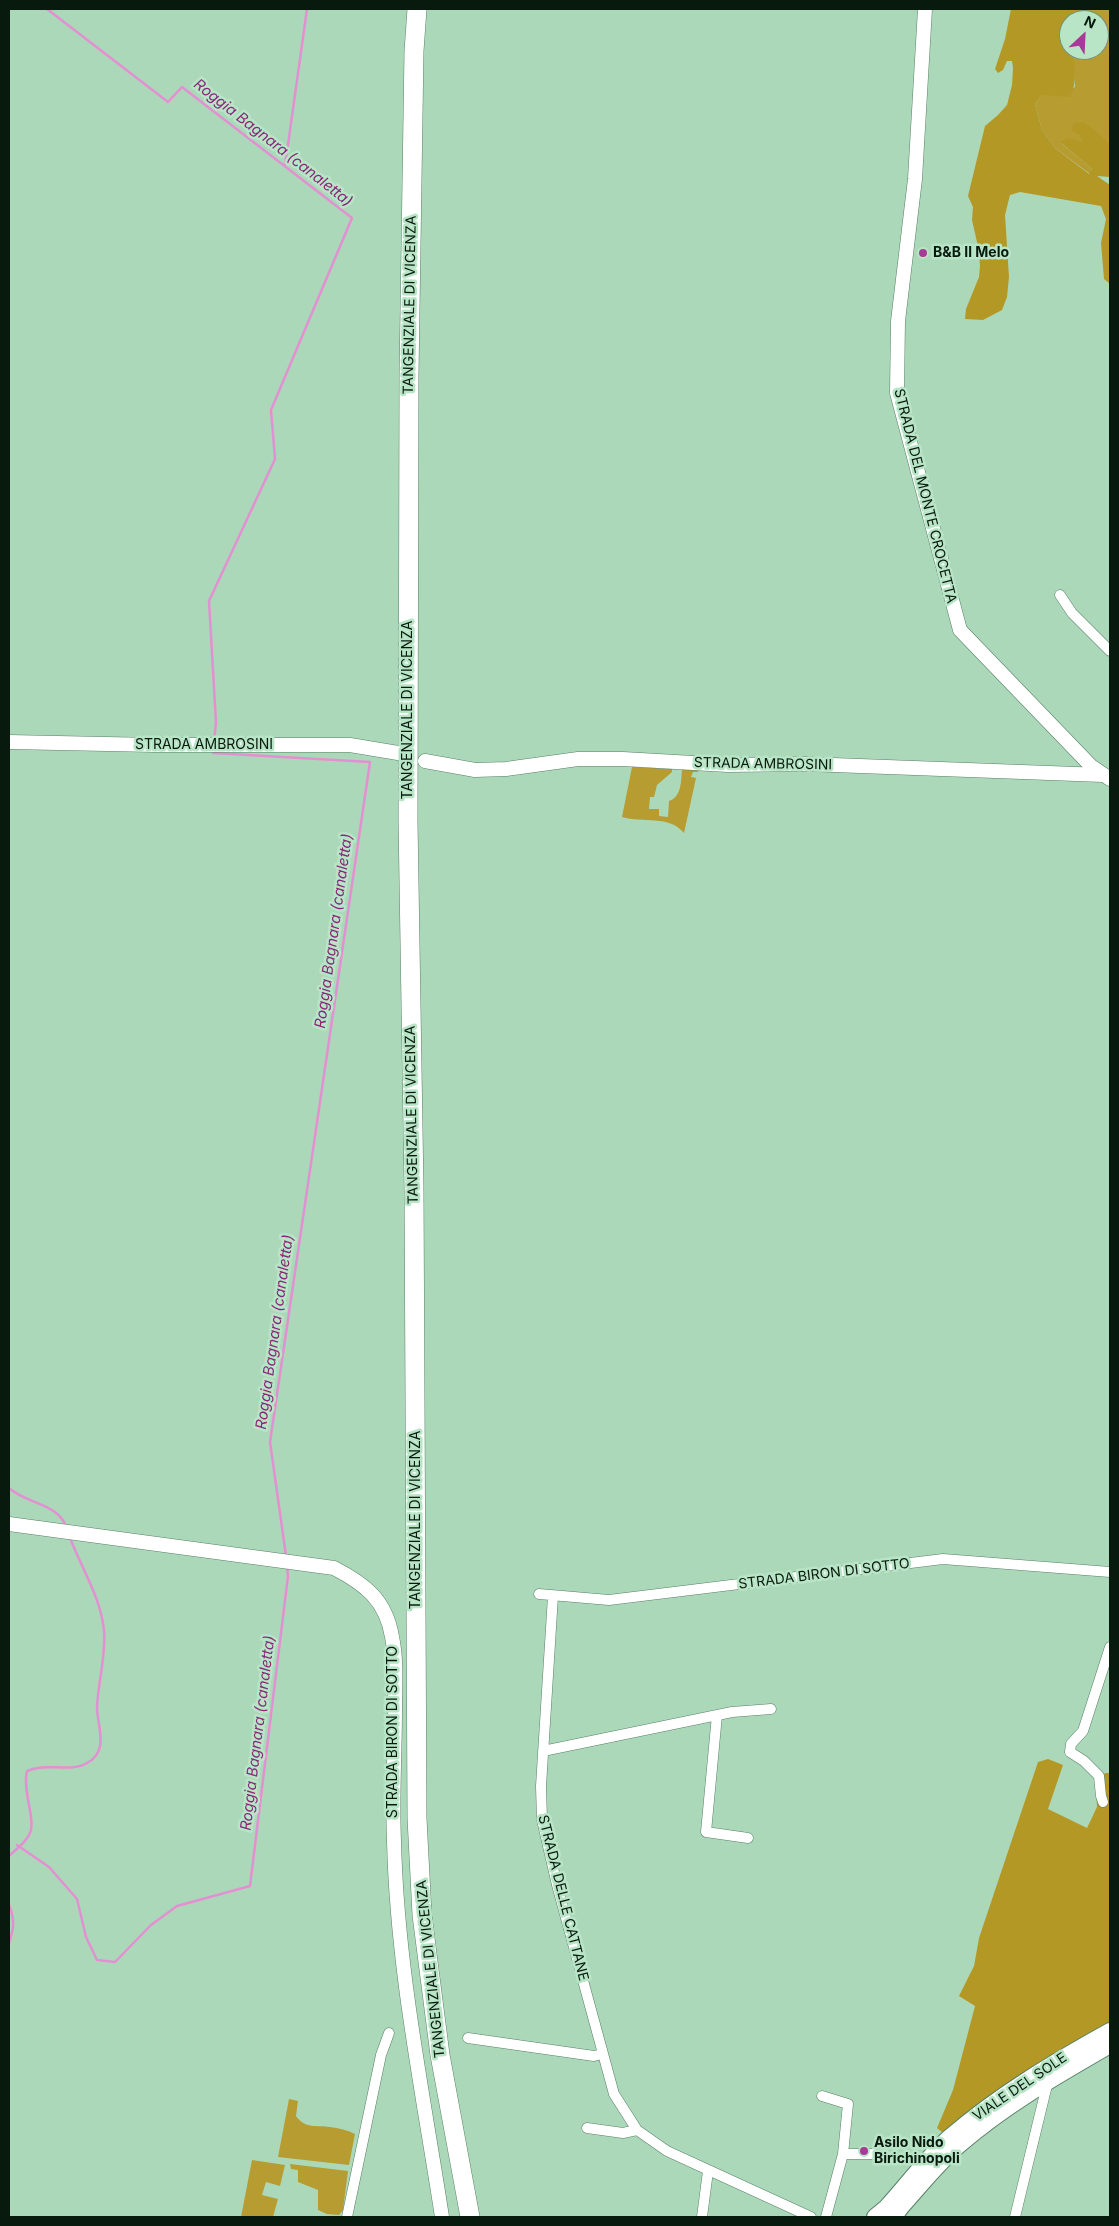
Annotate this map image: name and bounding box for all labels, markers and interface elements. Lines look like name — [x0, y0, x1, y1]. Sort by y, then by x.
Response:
north arrow — [1059, 10, 1109, 60]
text: N — [1082, 12, 1099, 32]
water label: Roggia Bagnara (canaletta) — [190, 75, 356, 211]
street label: TANGENZIALE DI VICENZA — [400, 215, 420, 395]
place label: B&B Il Melo — [933, 245, 1009, 261]
marker: B&B Il Melo — [917, 247, 929, 259]
street label: STRADA DEL MONTE CROCETTA — [890, 387, 960, 605]
street label: TANGENZIALE DI VICENZA — [400, 621, 416, 799]
street label: STRADA AMBROSINI — [135, 737, 273, 753]
street label: STRADA AMBROSINI — [694, 754, 832, 774]
water label: Roggia Bagnara (canaletta) — [311, 832, 357, 1030]
street label: TANGENZIALE DI VICENZA — [402, 1025, 422, 1205]
water label: Roggia Bagnara (canaletta) — [252, 1233, 298, 1431]
street label: TANGENZIALE DI VICENZA — [408, 1431, 424, 1609]
street label: STRADA BIRON DI SOTTO — [737, 1555, 911, 1593]
water label: Roggia Bagnara (canaletta) — [237, 1634, 279, 1832]
street label: STRADA BIRON DI SOTTO — [385, 1646, 401, 1818]
street label: STRADA DELLE CATTANE — [534, 1813, 592, 1983]
street label: TANGENZIALE DI VICENZA — [413, 1879, 449, 2059]
street label: VIALE DEL SOLE — [970, 2049, 1070, 2125]
place label: Asilo Nido Birichinopoli — [874, 2135, 960, 2168]
marker: Asilo Nido Birichinopoli — [858, 2145, 870, 2157]

